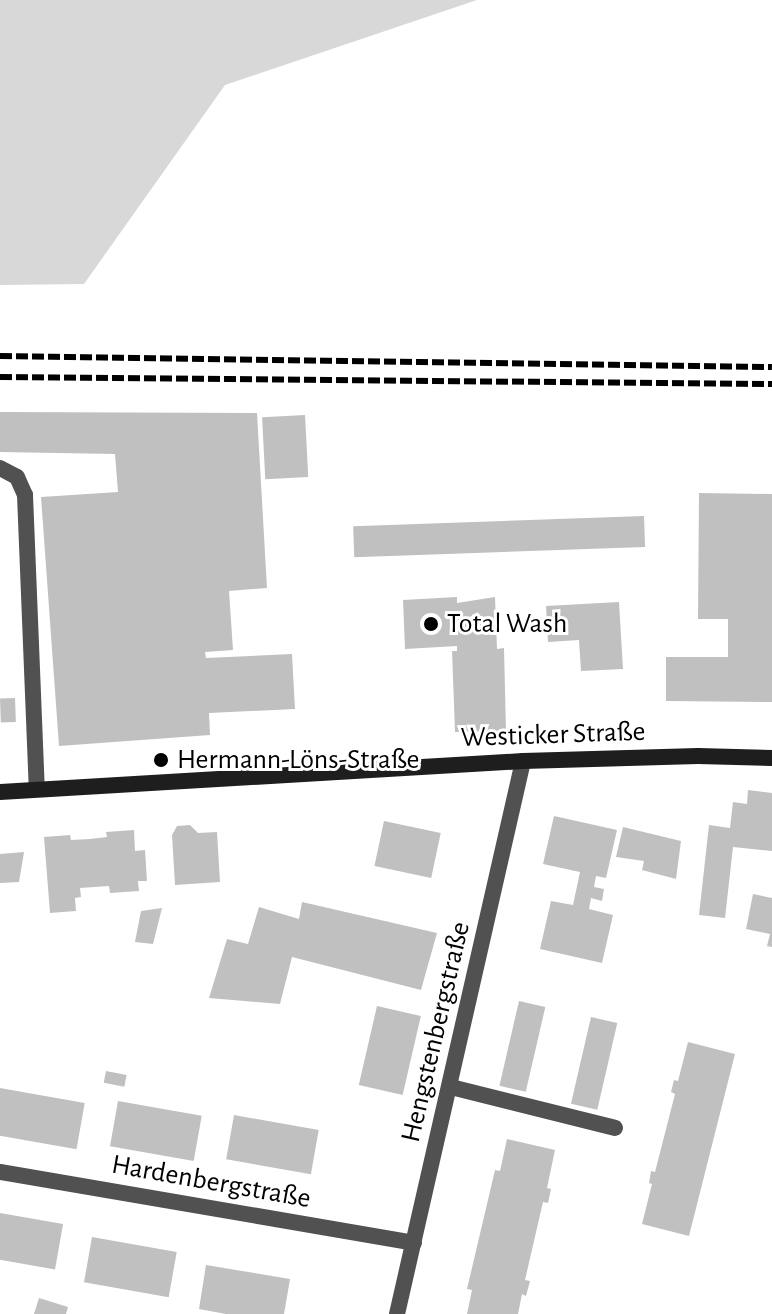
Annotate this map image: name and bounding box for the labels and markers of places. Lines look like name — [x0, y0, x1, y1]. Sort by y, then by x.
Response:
place label: Total Wash — [447, 607, 567, 641]
marker: Total Wash — [422, 615, 440, 633]
place label: Hermann-Löns-Straße — [177, 743, 419, 777]
marker: Hermann-Löns-Straße — [152, 751, 170, 769]

